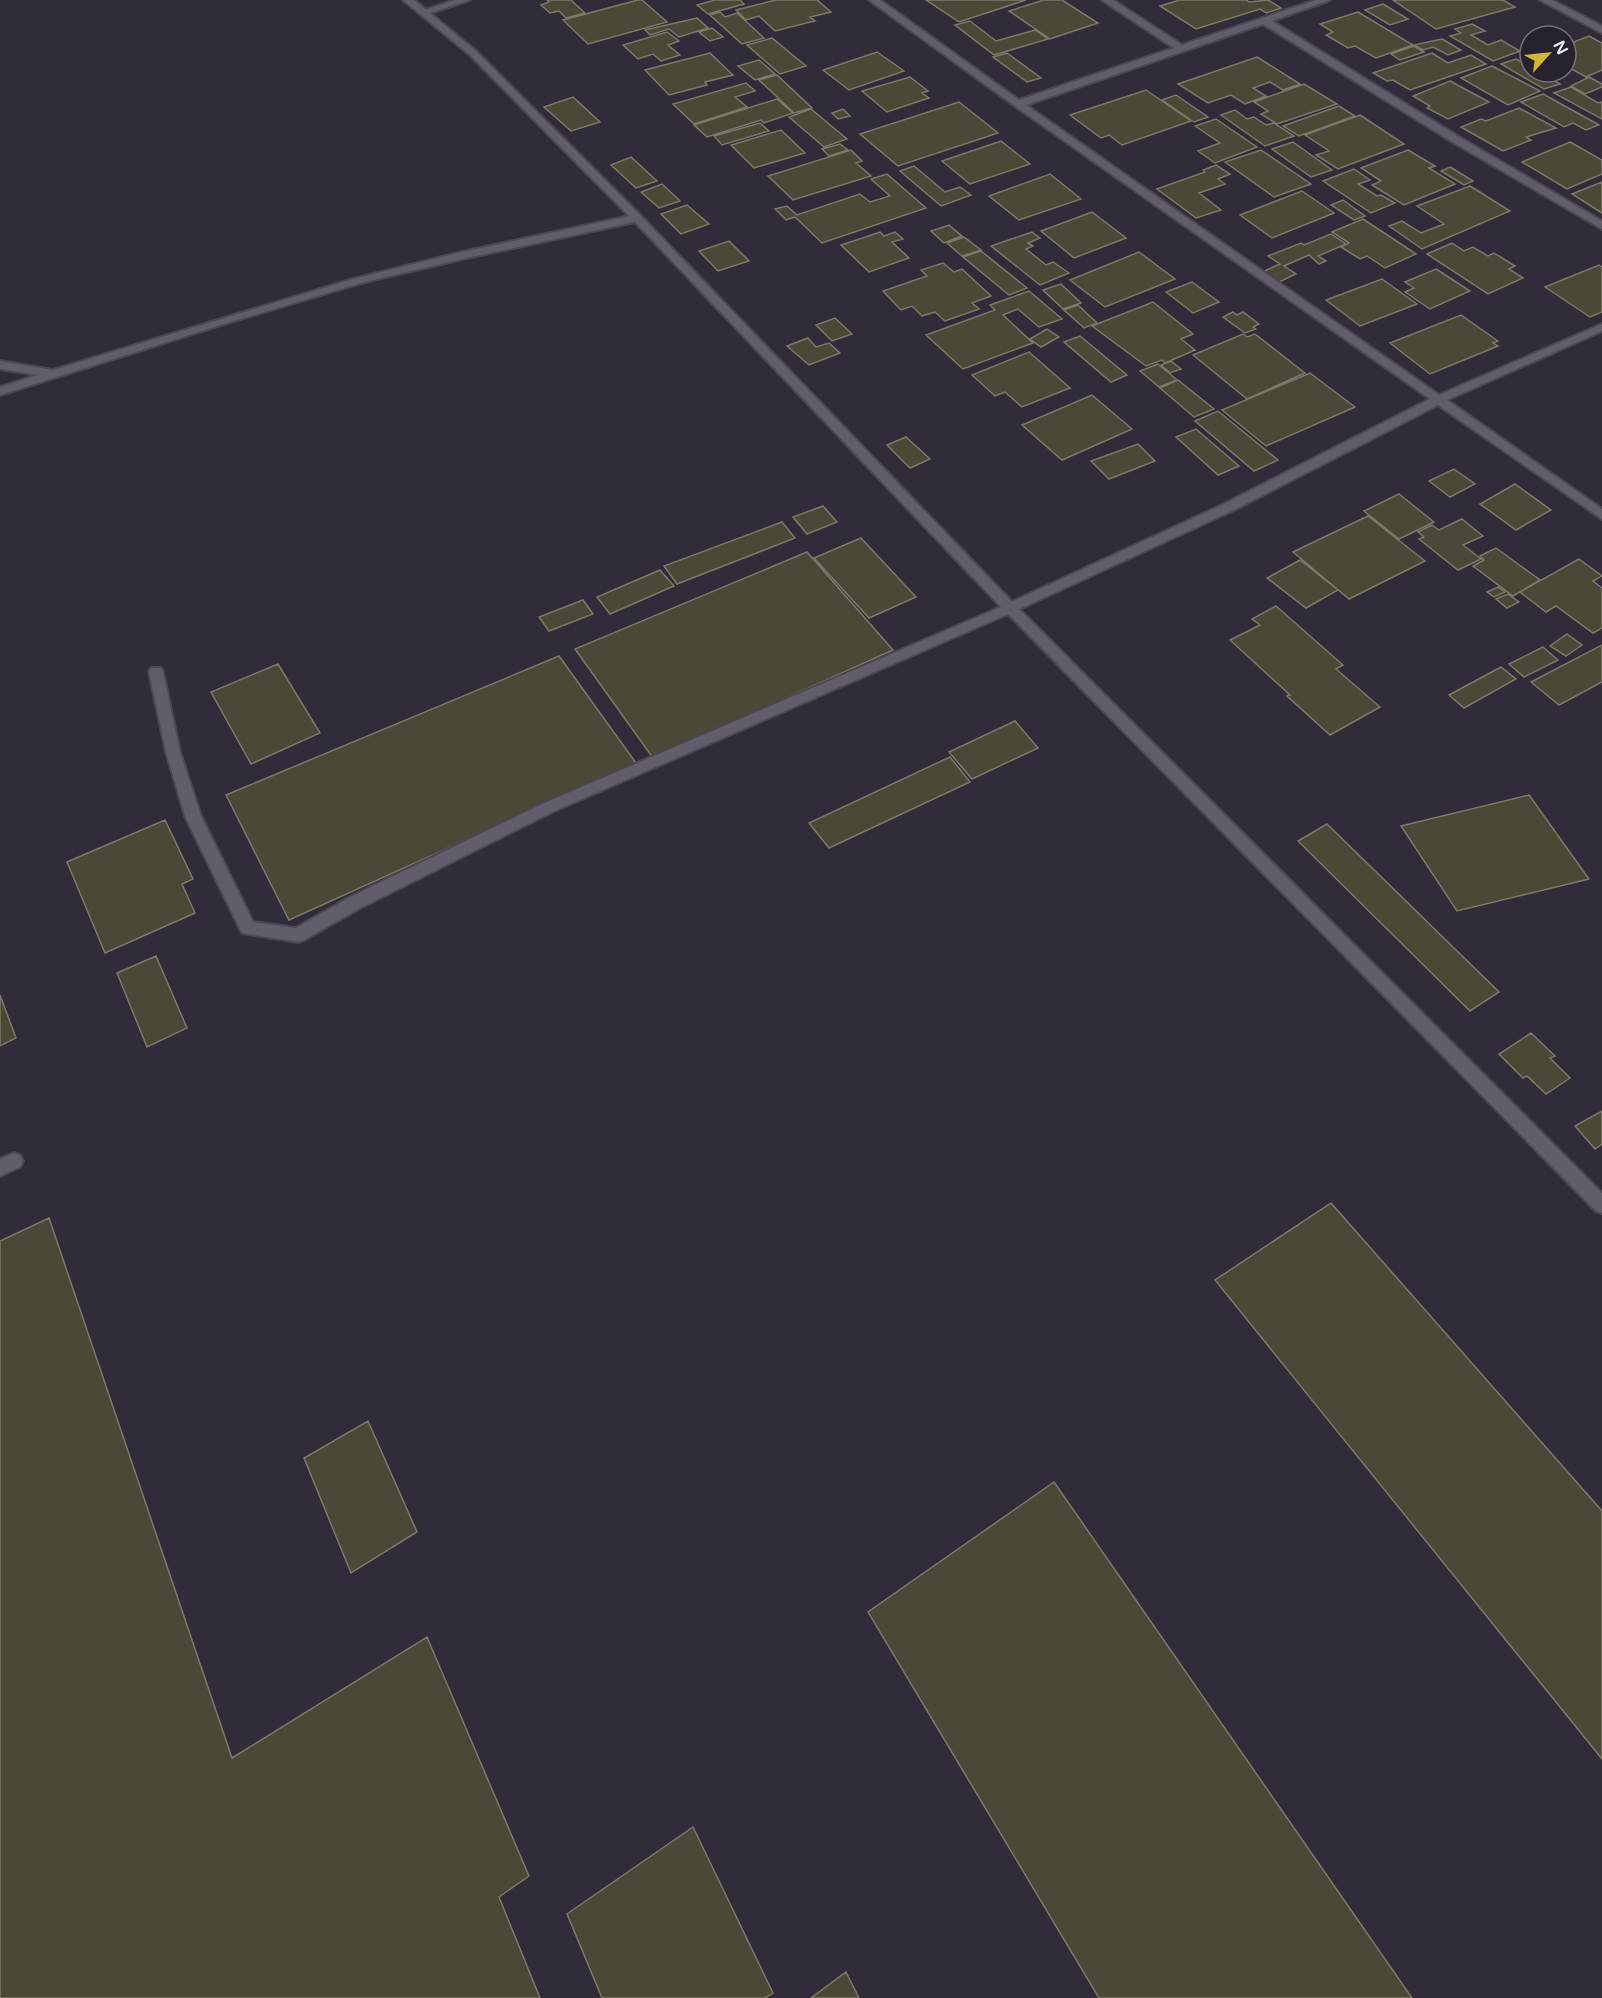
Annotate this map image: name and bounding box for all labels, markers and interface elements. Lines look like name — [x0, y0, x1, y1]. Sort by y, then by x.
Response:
north arrow — [1518, 24, 1578, 84]
text: N — [1549, 37, 1572, 58]

